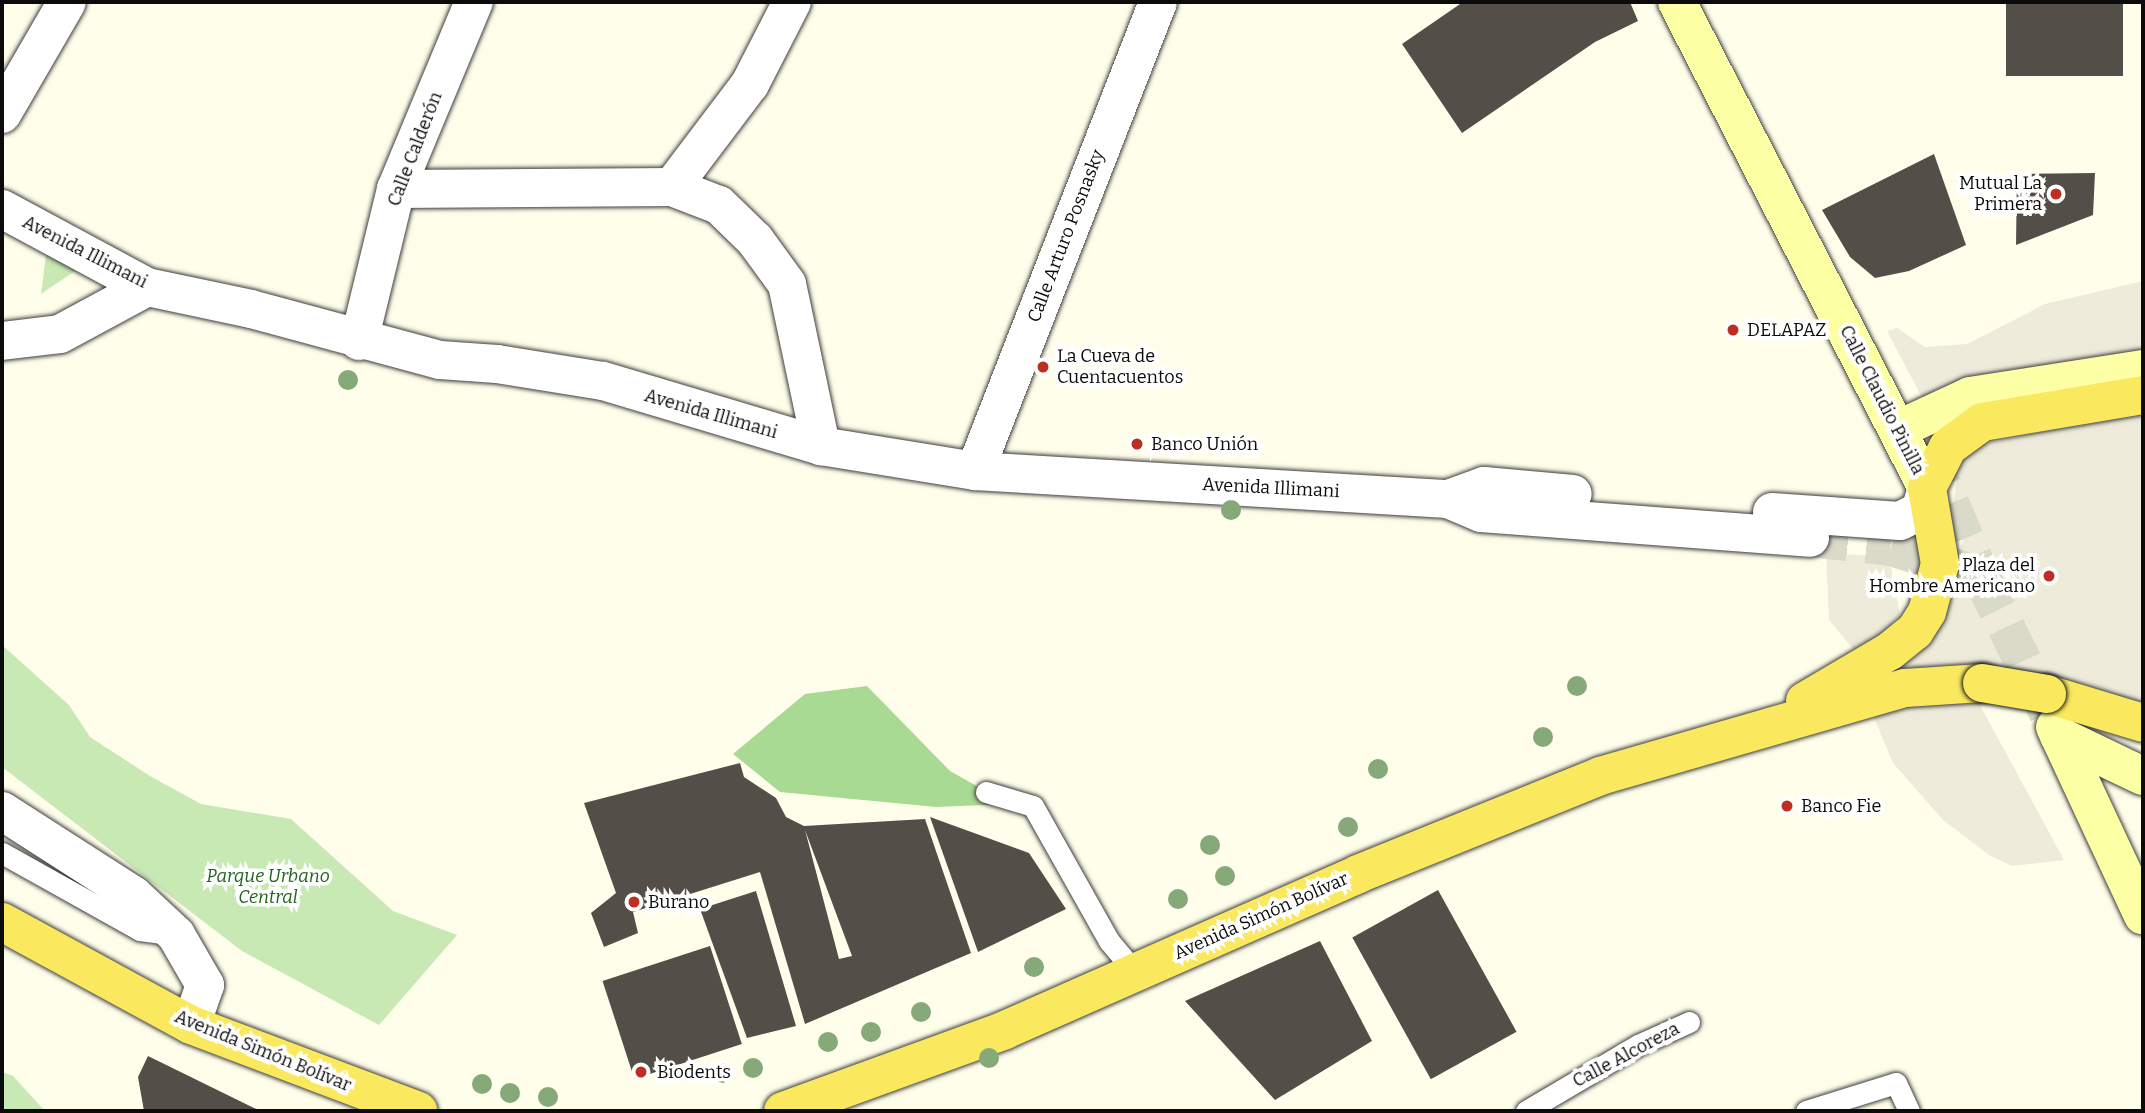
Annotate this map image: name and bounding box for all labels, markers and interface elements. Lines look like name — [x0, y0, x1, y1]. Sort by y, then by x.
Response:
street label: Calle Calderón — [383, 89, 447, 209]
street label: Calle Arturo Posnasky — [1023, 147, 1109, 325]
place label: Mutual La Primera — [1959, 173, 2042, 216]
marker: Mutual La Primera — [2048, 186, 2064, 202]
street label: Avenida Illimani — [19, 211, 151, 293]
place label: DELAPAZ — [1747, 319, 1826, 341]
marker: DELAPAZ — [1725, 322, 1741, 338]
street label: Calle Claudio Pinilla — [1835, 322, 1929, 478]
place label: La Cueva de Cuentacuentos — [1057, 346, 1183, 388]
marker: La Cueva de Cuentacuentos — [1035, 359, 1051, 375]
street label: Avenida Illimani — [642, 385, 780, 443]
place label: Banco Unión — [1151, 433, 1258, 455]
marker: Banco Unión — [1129, 436, 1145, 452]
street label: Avenida Illimani — [1202, 474, 1340, 502]
place label: Plaza del Hombre Americano — [1869, 555, 2035, 598]
marker: Plaza del Hombre Americano — [2041, 568, 2057, 584]
place label: Banco Fie — [1801, 795, 1881, 817]
marker: Banco Fie — [1779, 798, 1795, 814]
park label: Parque Urbano Central — [206, 866, 330, 908]
street label: Avenida Simón Bolívar — [1170, 868, 1352, 964]
place label: Burano — [648, 891, 709, 913]
marker: Burano — [626, 894, 642, 910]
street label: Avenida Simón Bolívar — [172, 1006, 354, 1096]
street label: Calle Alcoreza — [1569, 1018, 1683, 1092]
place label: Biodents — [657, 1061, 731, 1083]
marker: Biodents — [631, 1062, 651, 1082]

